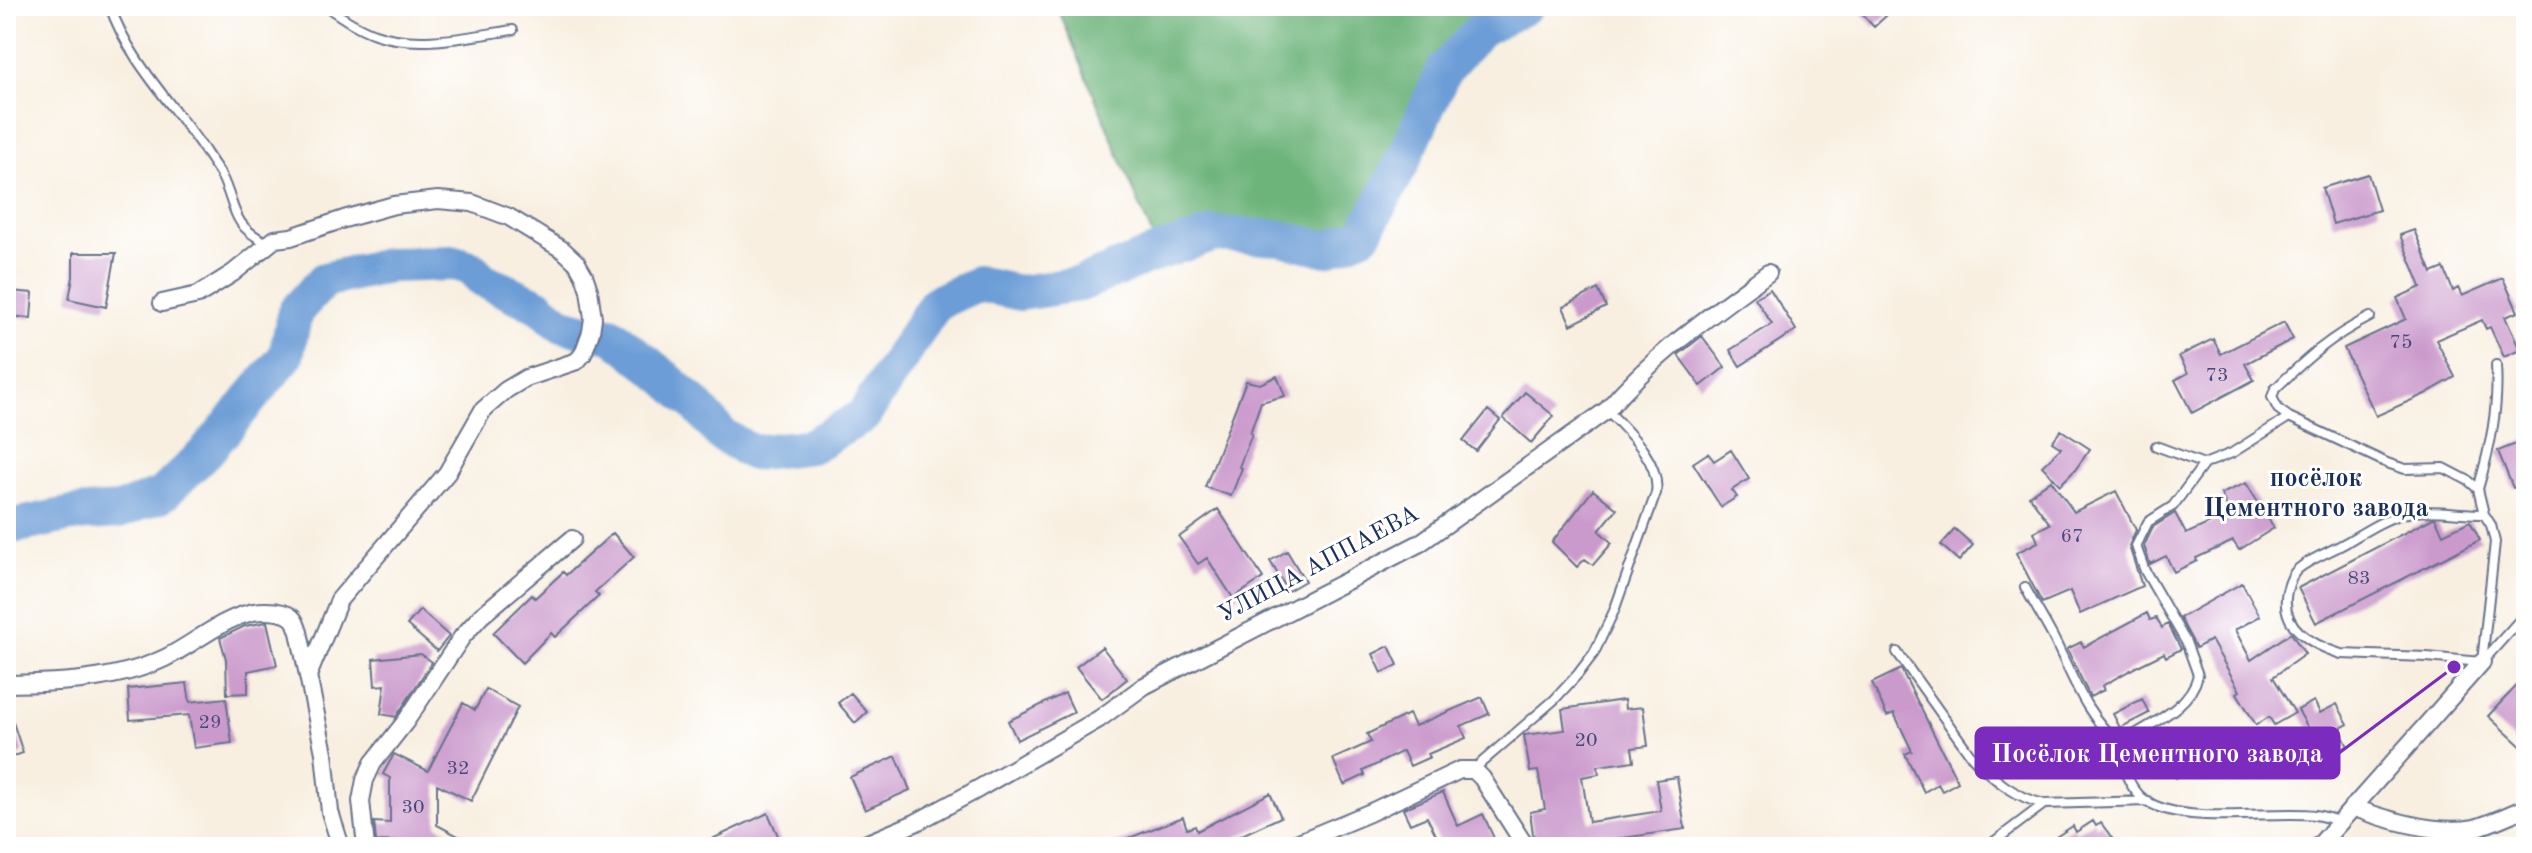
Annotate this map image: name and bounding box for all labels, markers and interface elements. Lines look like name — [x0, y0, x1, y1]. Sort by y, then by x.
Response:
house number: 75 — [2389, 333, 2413, 353]
house number: 73 — [2205, 366, 2229, 386]
district label: посёлок Цементного завода — [2203, 466, 2429, 522]
street label: УЛИЦА АППАЕВА — [1215, 502, 1423, 628]
house number: 67 — [2060, 527, 2084, 547]
house number: 83 — [2347, 569, 2371, 589]
house number: 29 — [198, 713, 222, 733]
callout: Посёлок Цементного завода — [1976, 728, 2339, 778]
house number: 20 — [1574, 731, 1598, 751]
text: Посёлок Цементного завода — [1991, 742, 2323, 768]
house number: 32 — [446, 759, 470, 779]
house number: 30 — [401, 798, 425, 818]

